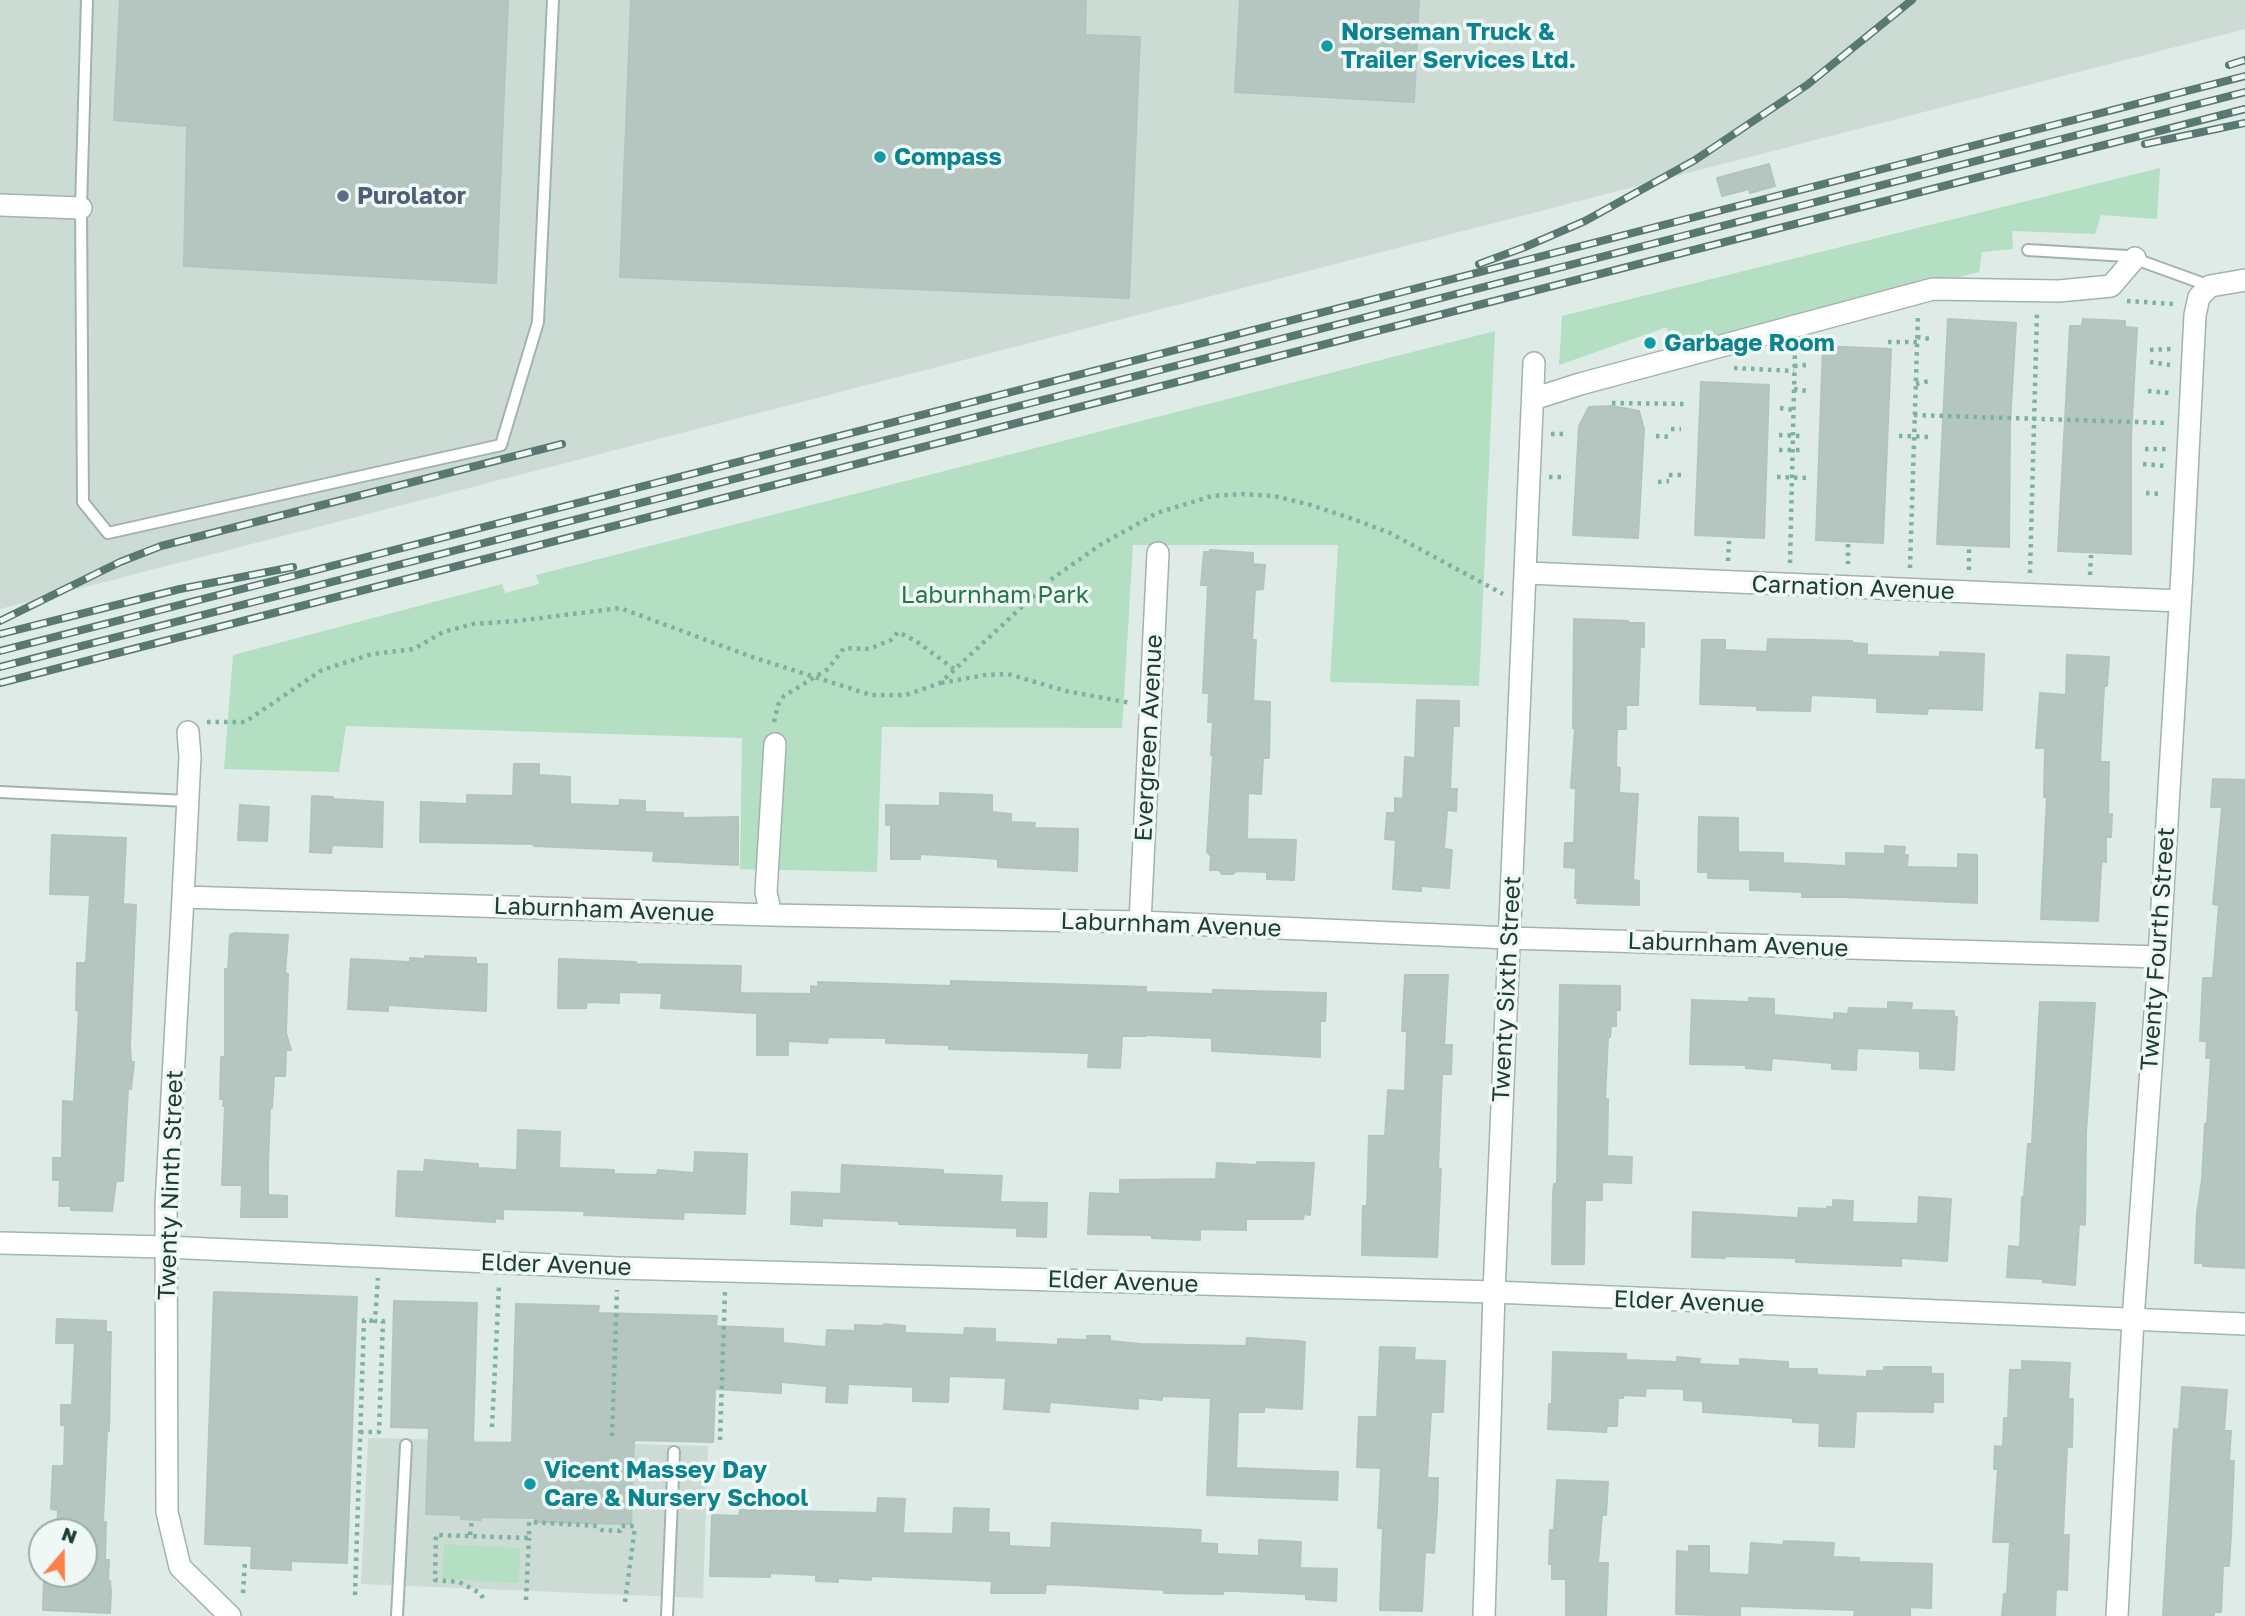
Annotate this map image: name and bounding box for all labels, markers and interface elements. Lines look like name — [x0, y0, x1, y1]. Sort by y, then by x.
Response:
place label: Norseman Truck & Trailer Services Ltd. — [1341, 18, 1576, 74]
marker: Norseman Truck & Trailer Services Ltd. — [1319, 38, 1335, 54]
place label: Compass — [894, 143, 1002, 171]
marker: Compass — [872, 149, 888, 165]
place label: Purolator — [357, 182, 466, 210]
marker: Purolator — [335, 188, 351, 204]
place label: Garbage Room — [1664, 329, 1835, 357]
marker: Garbage Room — [1642, 335, 1658, 351]
street label: Carnation Avenue — [1751, 570, 1955, 606]
park label: Laburnham Park — [901, 581, 1089, 609]
street label: Evergreen Avenue — [1129, 634, 1169, 842]
street label: Twenty Fourth Street — [2135, 826, 2181, 1072]
street label: Twenty Sixth Street — [1487, 875, 1527, 1103]
street label: Laburnham Avenue — [493, 892, 715, 928]
street label: Laburnham Avenue — [1060, 907, 1282, 943]
street label: Laburnham Avenue — [1627, 927, 1849, 963]
street label: Twenty Ninth Street — [153, 1069, 189, 1301]
street label: Elder Avenue — [480, 1248, 632, 1282]
street label: Elder Avenue — [1047, 1265, 1199, 1299]
street label: Elder Avenue — [1613, 1285, 1765, 1319]
place label: Vicent Massey Day Care & Nursery School — [544, 1456, 808, 1512]
marker: Vicent Massey Day Care & Nursery School — [522, 1476, 538, 1492]
north arrow — [28, 1518, 98, 1588]
text: N — [59, 1521, 80, 1548]

